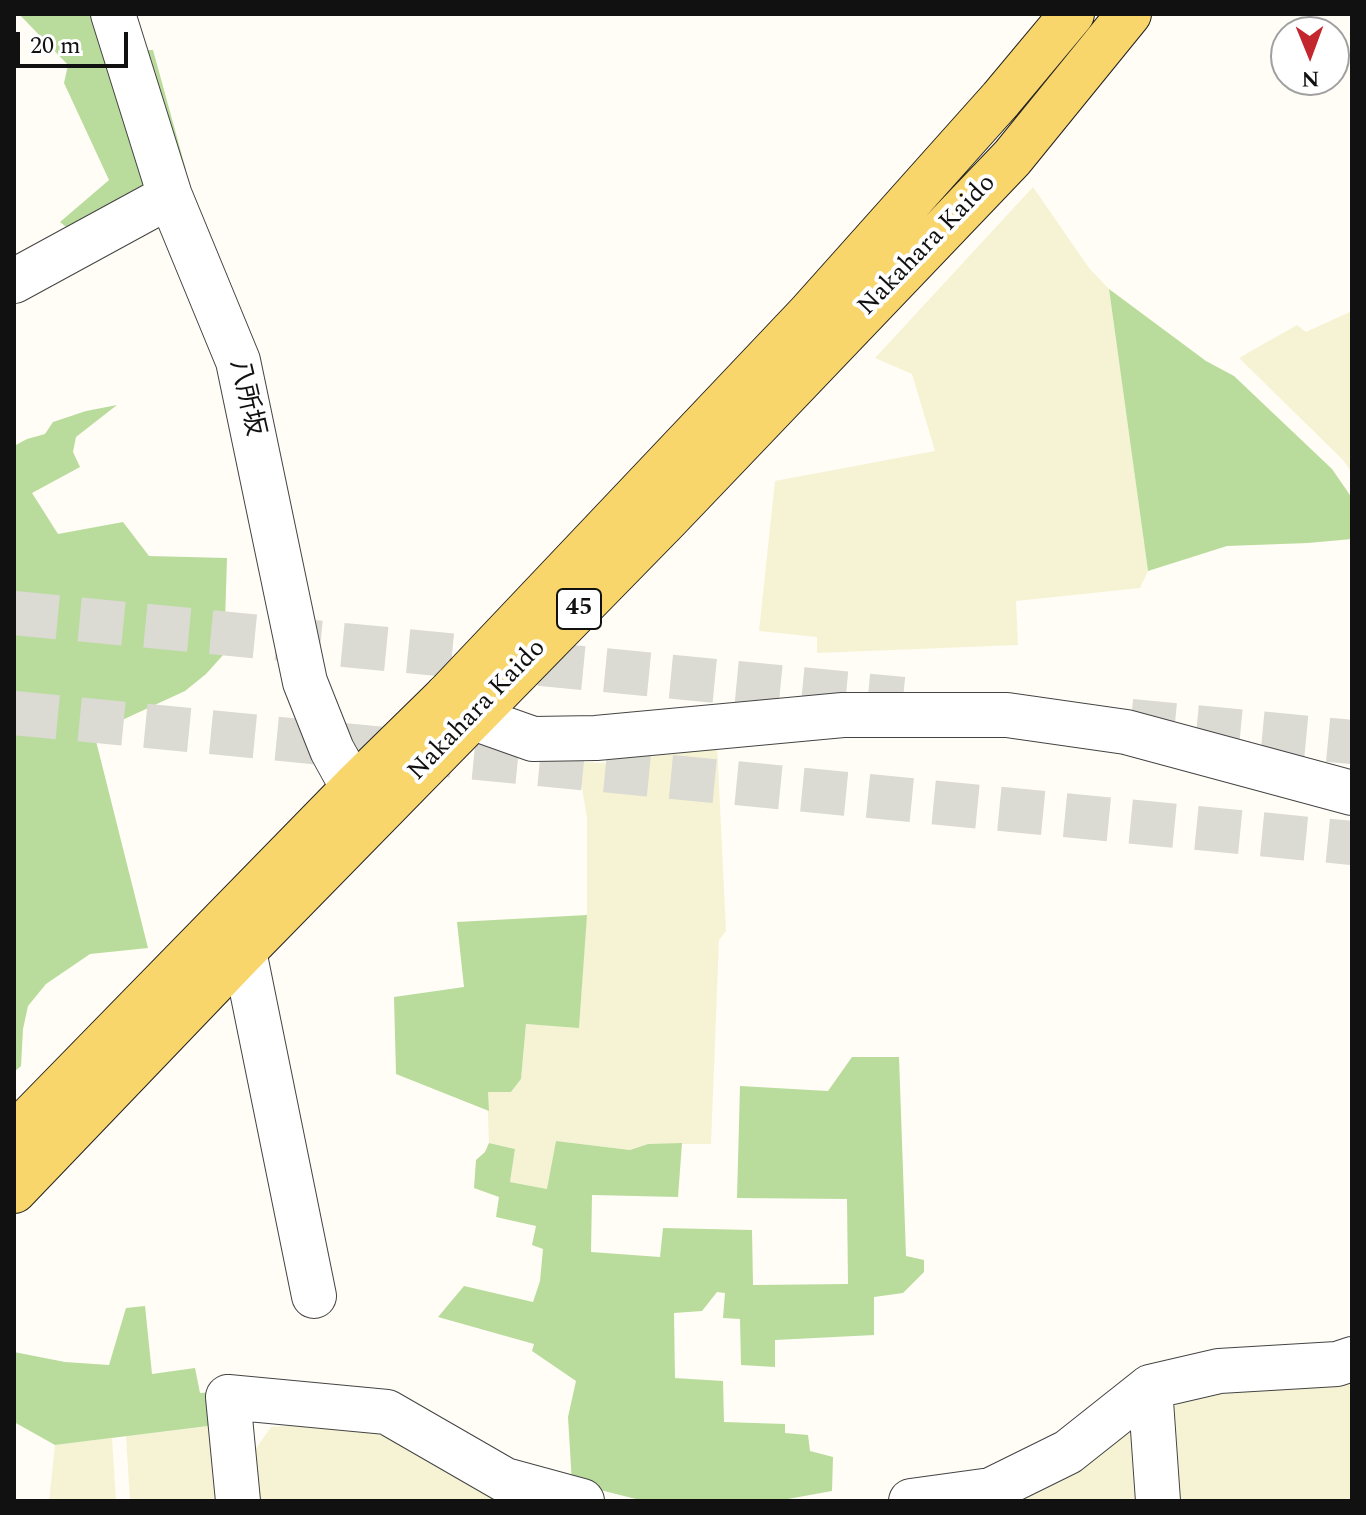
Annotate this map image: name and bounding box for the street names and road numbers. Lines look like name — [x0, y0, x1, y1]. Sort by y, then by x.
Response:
street label: Nakahara Kaido — [853, 169, 1003, 323]
street label: 八所坂 — [221, 356, 269, 440]
road number: 45 — [557, 589, 601, 629]
street label: Nakahara Kaido — [403, 634, 553, 788]

